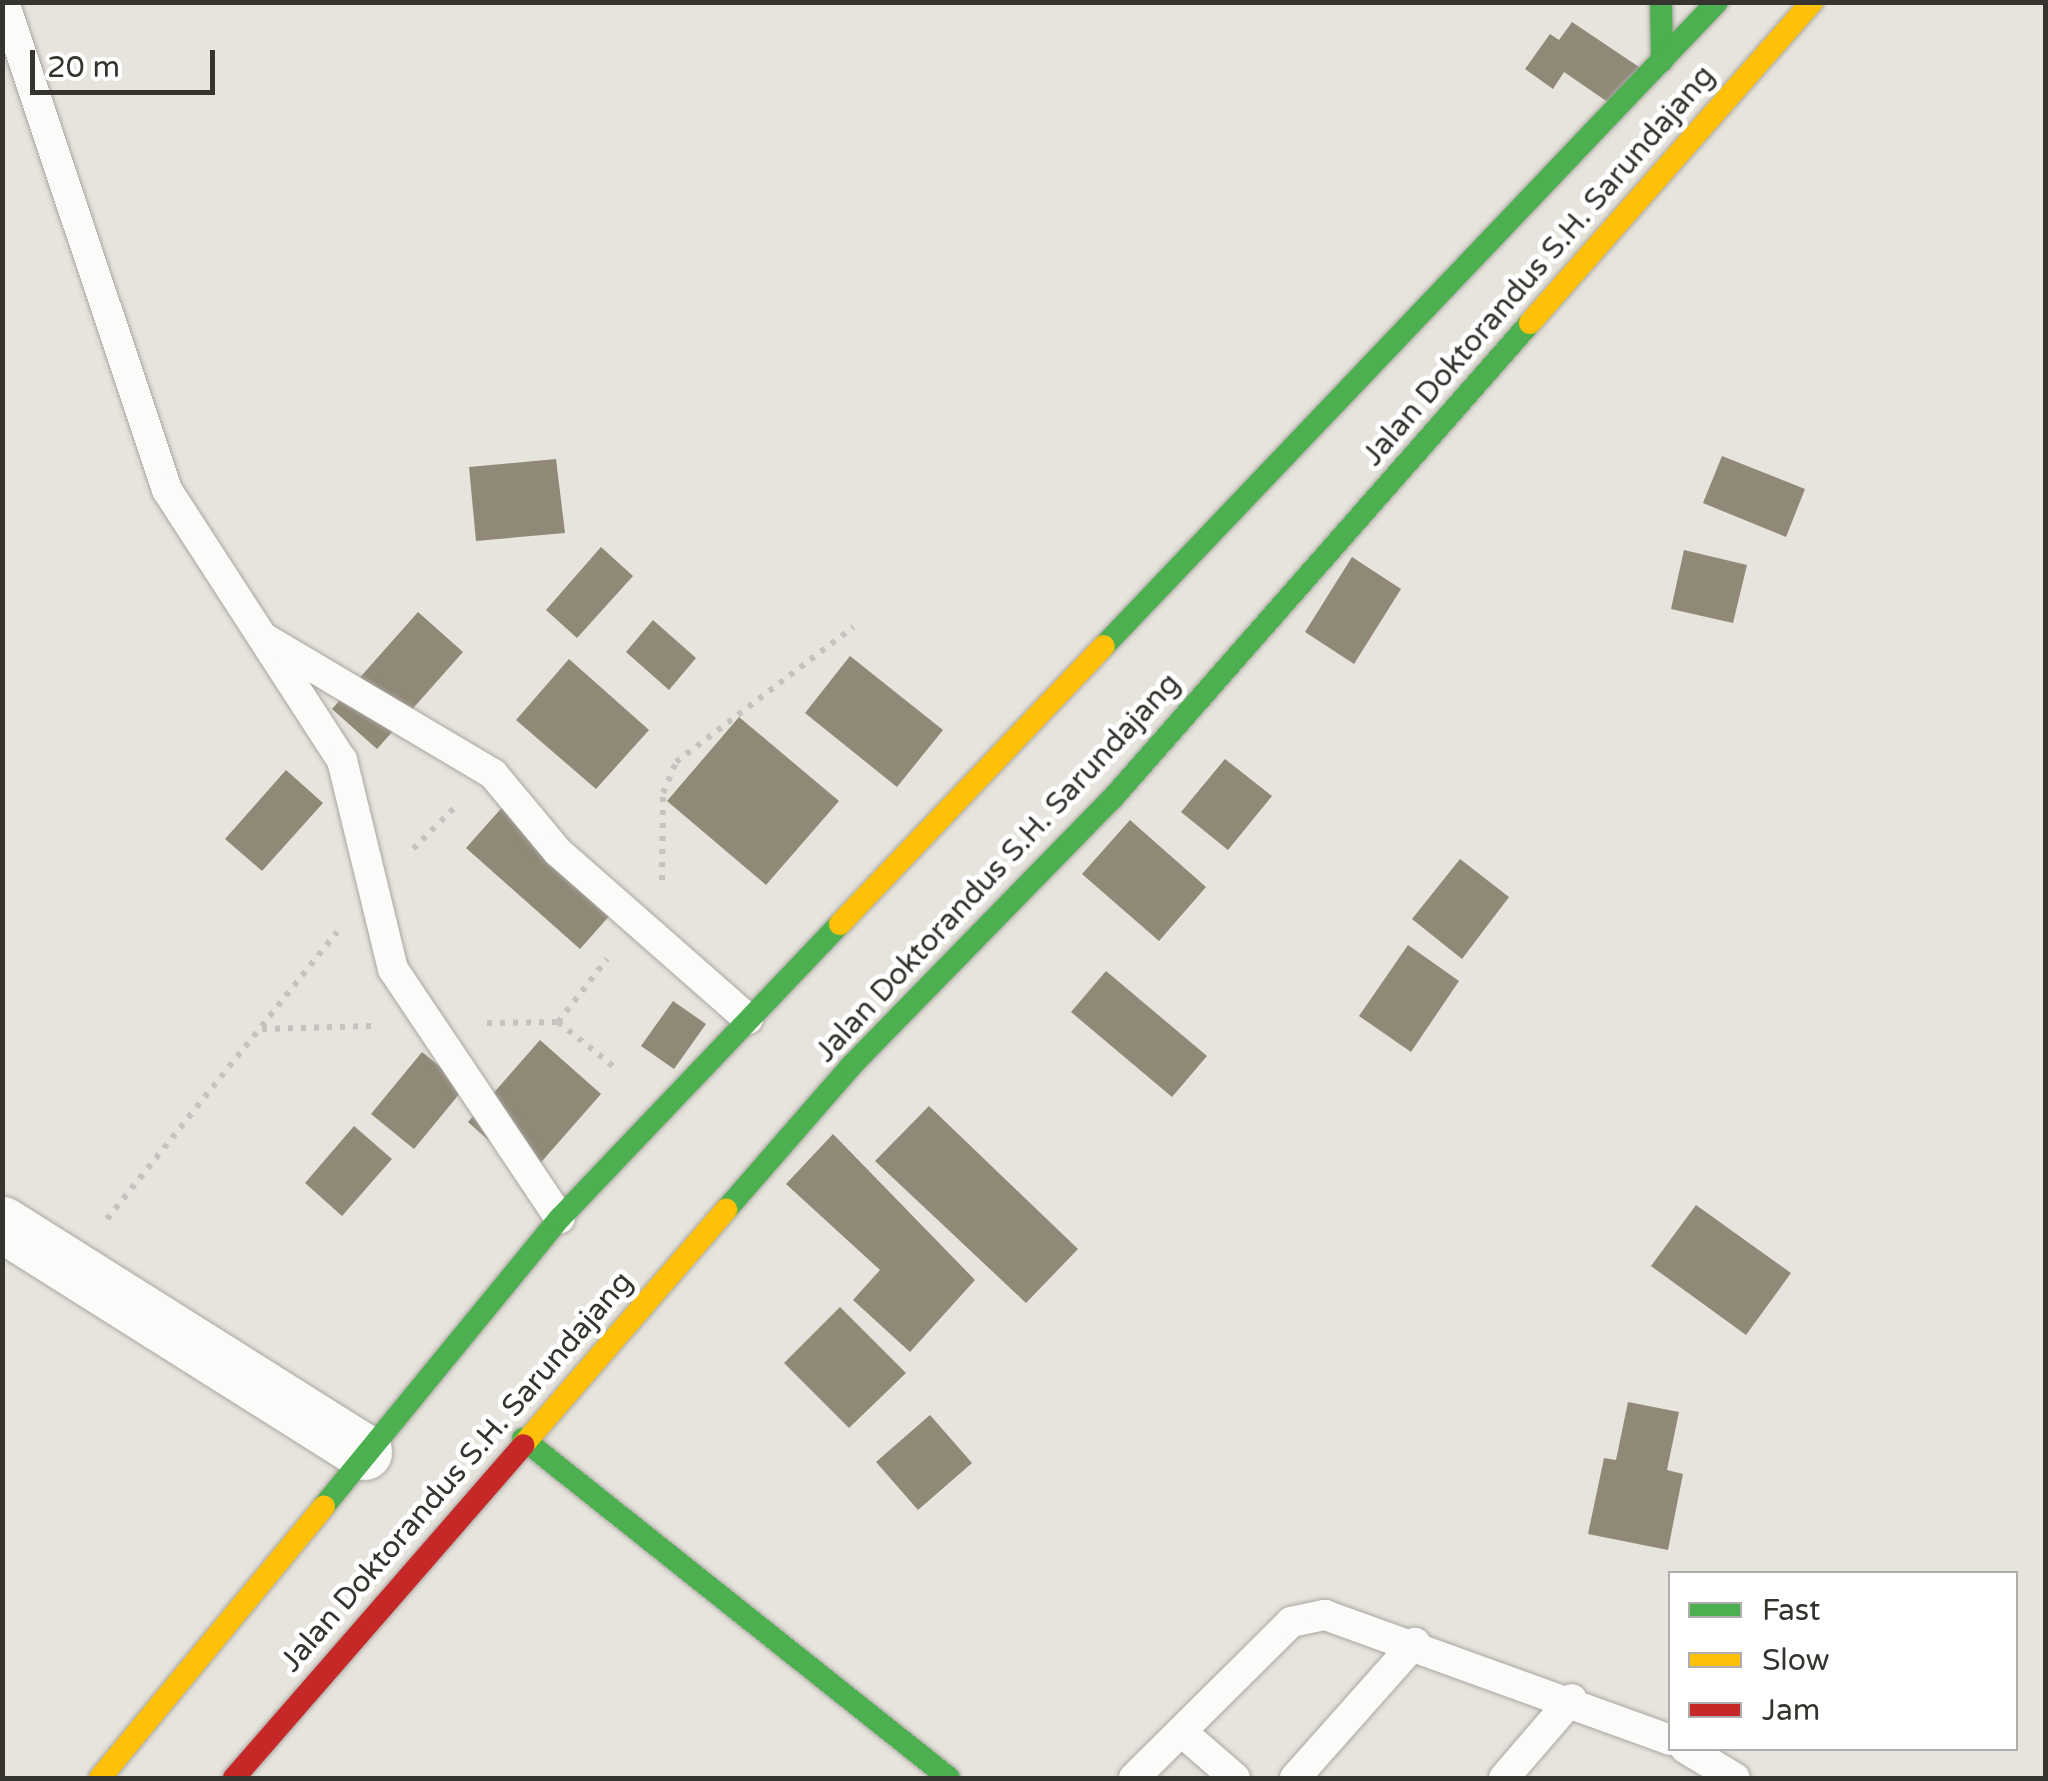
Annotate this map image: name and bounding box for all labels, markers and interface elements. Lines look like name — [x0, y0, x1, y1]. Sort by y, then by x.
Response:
scale bar — [35, 30, 220, 92]
text: 20 m — [47, 49, 120, 86]
street label: Jalan Doktorandus S.H. Sarundajang — [1355, 58, 1723, 474]
street label: Jalan Doktorandus S.H. Sarundajang — [808, 666, 1188, 1070]
street label: Jalan Doktorandus S.H. Sarundajang — [273, 1264, 641, 1680]
legend — [1668, 1571, 2018, 1751]
text: Fast — [1762, 1592, 1821, 1629]
text: Slow — [1762, 1642, 1830, 1679]
text: Jam — [1762, 1692, 1820, 1729]

